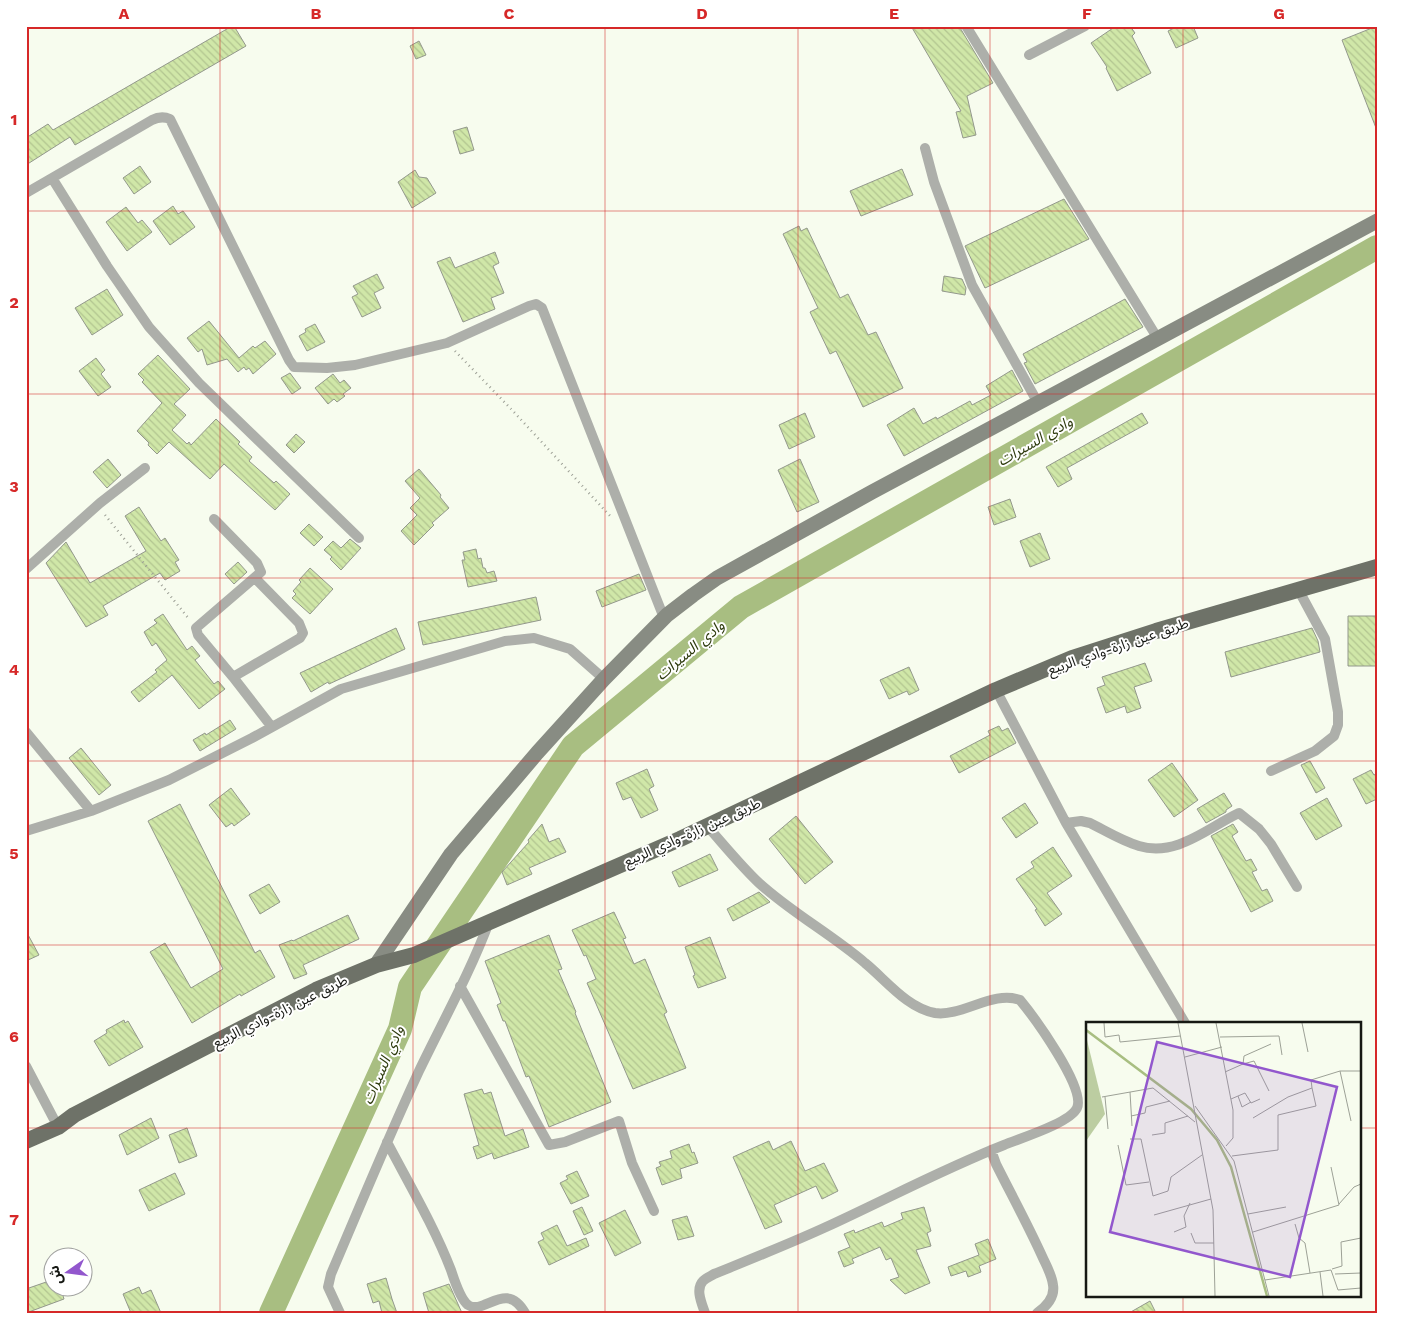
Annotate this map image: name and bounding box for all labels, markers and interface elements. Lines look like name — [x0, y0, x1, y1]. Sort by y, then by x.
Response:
text: A — [119, 4, 130, 23]
text: B — [311, 4, 322, 23]
text: C — [504, 4, 515, 23]
text: D — [696, 4, 708, 23]
text: E — [889, 4, 899, 23]
text: F — [1082, 4, 1092, 23]
text: G — [1273, 4, 1285, 23]
text: 1 — [11, 110, 17, 129]
text: 2 — [9, 293, 19, 312]
water label: وادي السيرات — [994, 412, 1077, 472]
text: 3 — [9, 477, 19, 496]
street label: طريق عين زارة-وادي الربيع — [1046, 614, 1192, 681]
water label: وادي السيرات — [652, 616, 730, 686]
text: 4 — [9, 660, 19, 679]
street label: طريق عين زارة-وادي الربيع — [621, 795, 764, 872]
text: 5 — [9, 844, 19, 863]
street label: طريق عين زارة-وادي الربيع — [210, 971, 351, 1054]
inset map — [1086, 1022, 1360, 1296]
water label: وادي السيرات — [358, 1023, 410, 1108]
text: 6 — [9, 1027, 19, 1046]
text: 7 — [9, 1210, 19, 1229]
north arrow — [42, 1246, 92, 1296]
text: ش — [45, 1264, 65, 1286]

